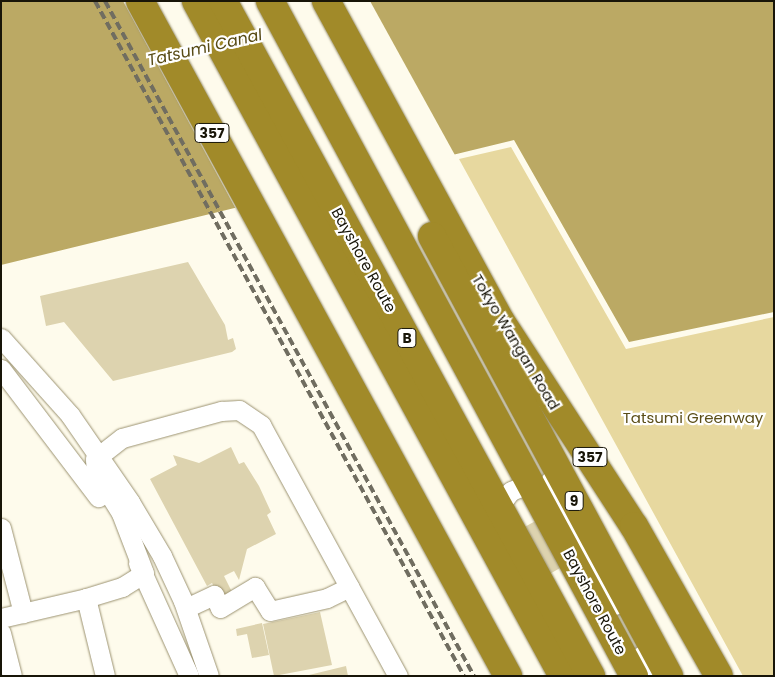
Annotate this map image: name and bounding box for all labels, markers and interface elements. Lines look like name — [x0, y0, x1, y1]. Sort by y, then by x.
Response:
water label: Tatsumi Canal — [146, 25, 264, 71]
road number: 357 — [193, 122, 231, 144]
street label: Bayshore Route — [328, 205, 400, 315]
street label: Tokyo Wangan Road — [468, 271, 564, 413]
road number: B — [397, 326, 417, 349]
park label: Tatsumi Greenway — [623, 409, 763, 427]
road number: 357 — [571, 446, 609, 468]
road number: 9 — [564, 490, 584, 512]
street label: Bayshore Route — [560, 546, 630, 658]

